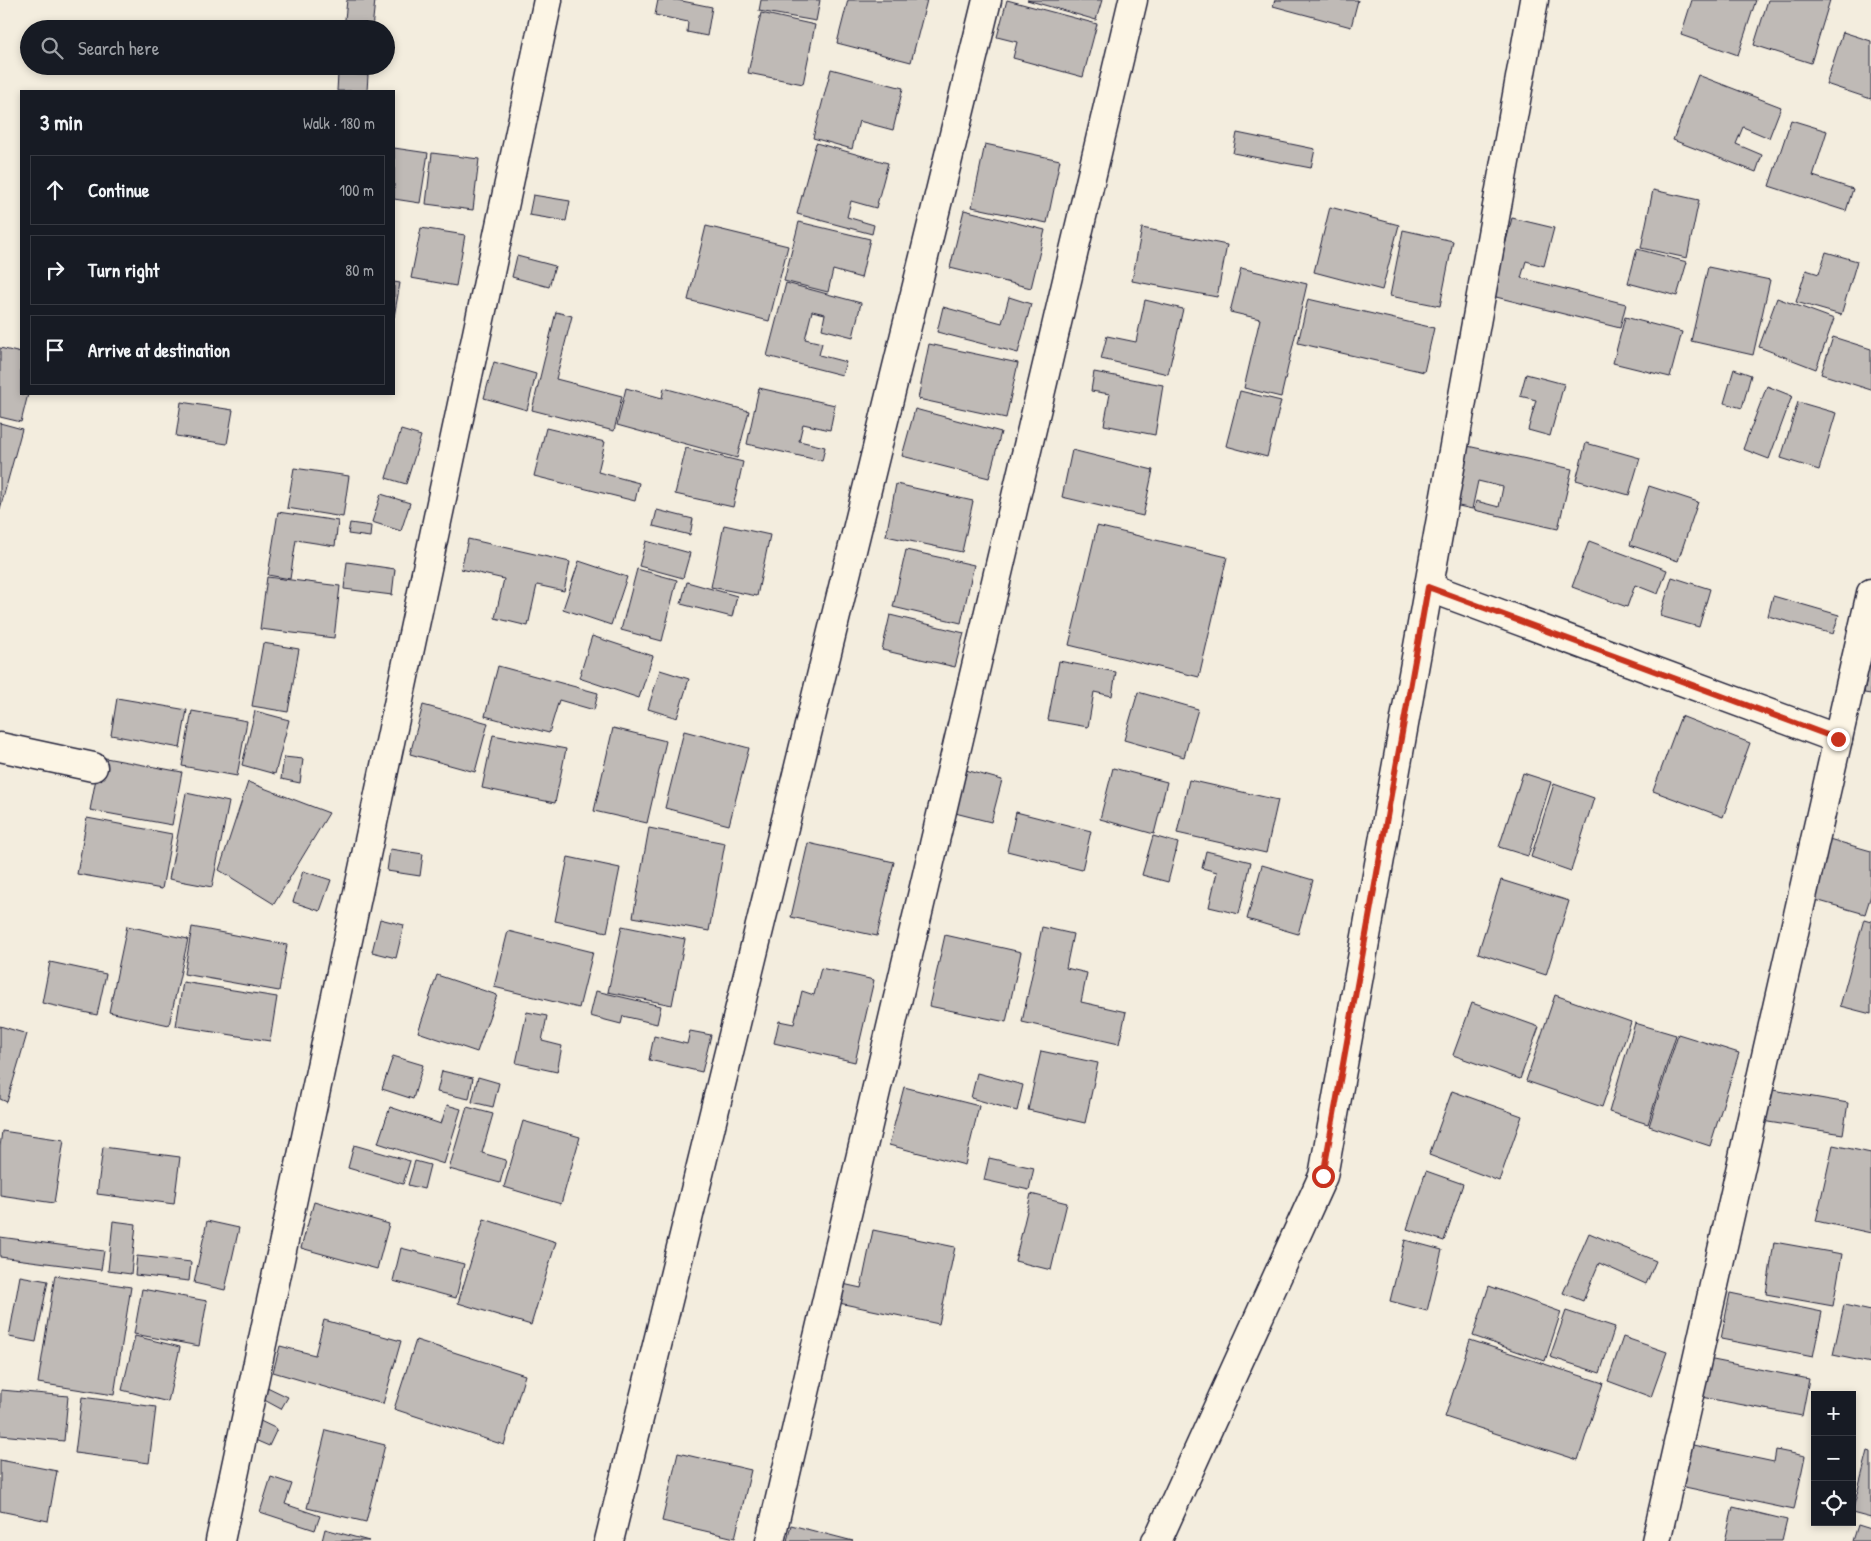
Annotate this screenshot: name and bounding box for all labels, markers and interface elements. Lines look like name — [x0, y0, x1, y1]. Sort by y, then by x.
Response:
search box — [20, 20, 395, 75]
icon: search — [38, 34, 66, 62]
text: Search here — [78, 35, 159, 61]
text: 3 min — [40, 108, 83, 137]
text: Walk · 180 m — [303, 112, 375, 134]
icon: ahead — [41, 176, 69, 204]
text: Continue — [88, 177, 149, 203]
text: 100 m — [339, 179, 374, 201]
icon: right — [41, 256, 69, 284]
text: Turn right — [88, 257, 159, 283]
text: 80 m — [345, 259, 374, 281]
icon: arrive — [41, 336, 69, 364]
text: Arrive at destination — [88, 337, 230, 363]
route end — [1827, 728, 1850, 751]
route start — [1312, 1165, 1335, 1188]
map controls — [1811, 1391, 1856, 1526]
button: + — [1811, 1391, 1856, 1436]
button: − — [1811, 1436, 1856, 1481]
button: locate — [1811, 1481, 1856, 1526]

